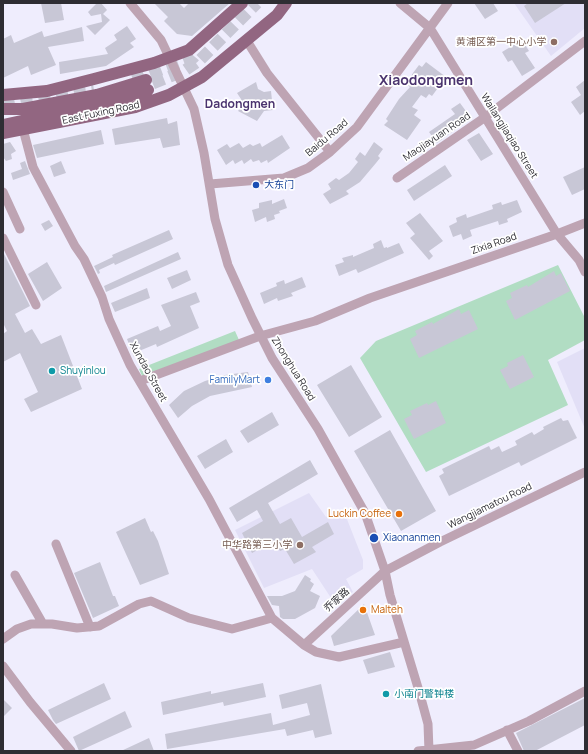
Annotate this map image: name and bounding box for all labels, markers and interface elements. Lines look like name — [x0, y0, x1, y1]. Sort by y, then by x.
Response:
place label: 黄浦区第一中心小学 — [456, 36, 546, 48]
marker: 黄浦区第一中心小学 — [549, 37, 559, 47]
district label: Xiaodongmen — [379, 73, 473, 89]
street label: Wailangjiaqiao Street — [478, 91, 540, 181]
district label: Dadongmen — [205, 98, 275, 112]
street label: East Fuxing Road — [61, 99, 141, 127]
street label: Maojiayuan Road — [401, 110, 473, 164]
street label: Baidu Road — [303, 117, 351, 159]
place label: 大东门 — [264, 179, 294, 191]
marker: 大东门 — [251, 180, 261, 190]
street label: Zixia Road — [470, 231, 518, 257]
street label: Zhonghua Road — [269, 335, 317, 403]
street label: Xundao Street — [127, 340, 169, 404]
place label: Shuyinlou — [60, 365, 106, 377]
marker: Shuyinlou — [47, 366, 57, 376]
place label: FamilyMart — [210, 374, 260, 386]
marker: FamilyMart — [263, 375, 273, 385]
street label: Wangjiamatou Road — [446, 480, 534, 532]
place label: Luckin Coffee — [328, 508, 391, 520]
marker: Luckin Coffee — [394, 509, 404, 519]
marker: Xiaonanmen — [368, 532, 380, 544]
place label: Xiaonanmen — [383, 532, 440, 544]
place label: 中华路第三小学 — [222, 539, 292, 551]
marker: 中华路第三小学 — [295, 540, 305, 550]
street label: 乔家路 — [322, 586, 352, 614]
place label: Malteh — [371, 604, 403, 616]
marker: Malteh — [358, 605, 368, 615]
place label: 小南门警钟楼 — [394, 688, 454, 700]
marker: 小南门警钟楼 — [381, 689, 391, 699]

